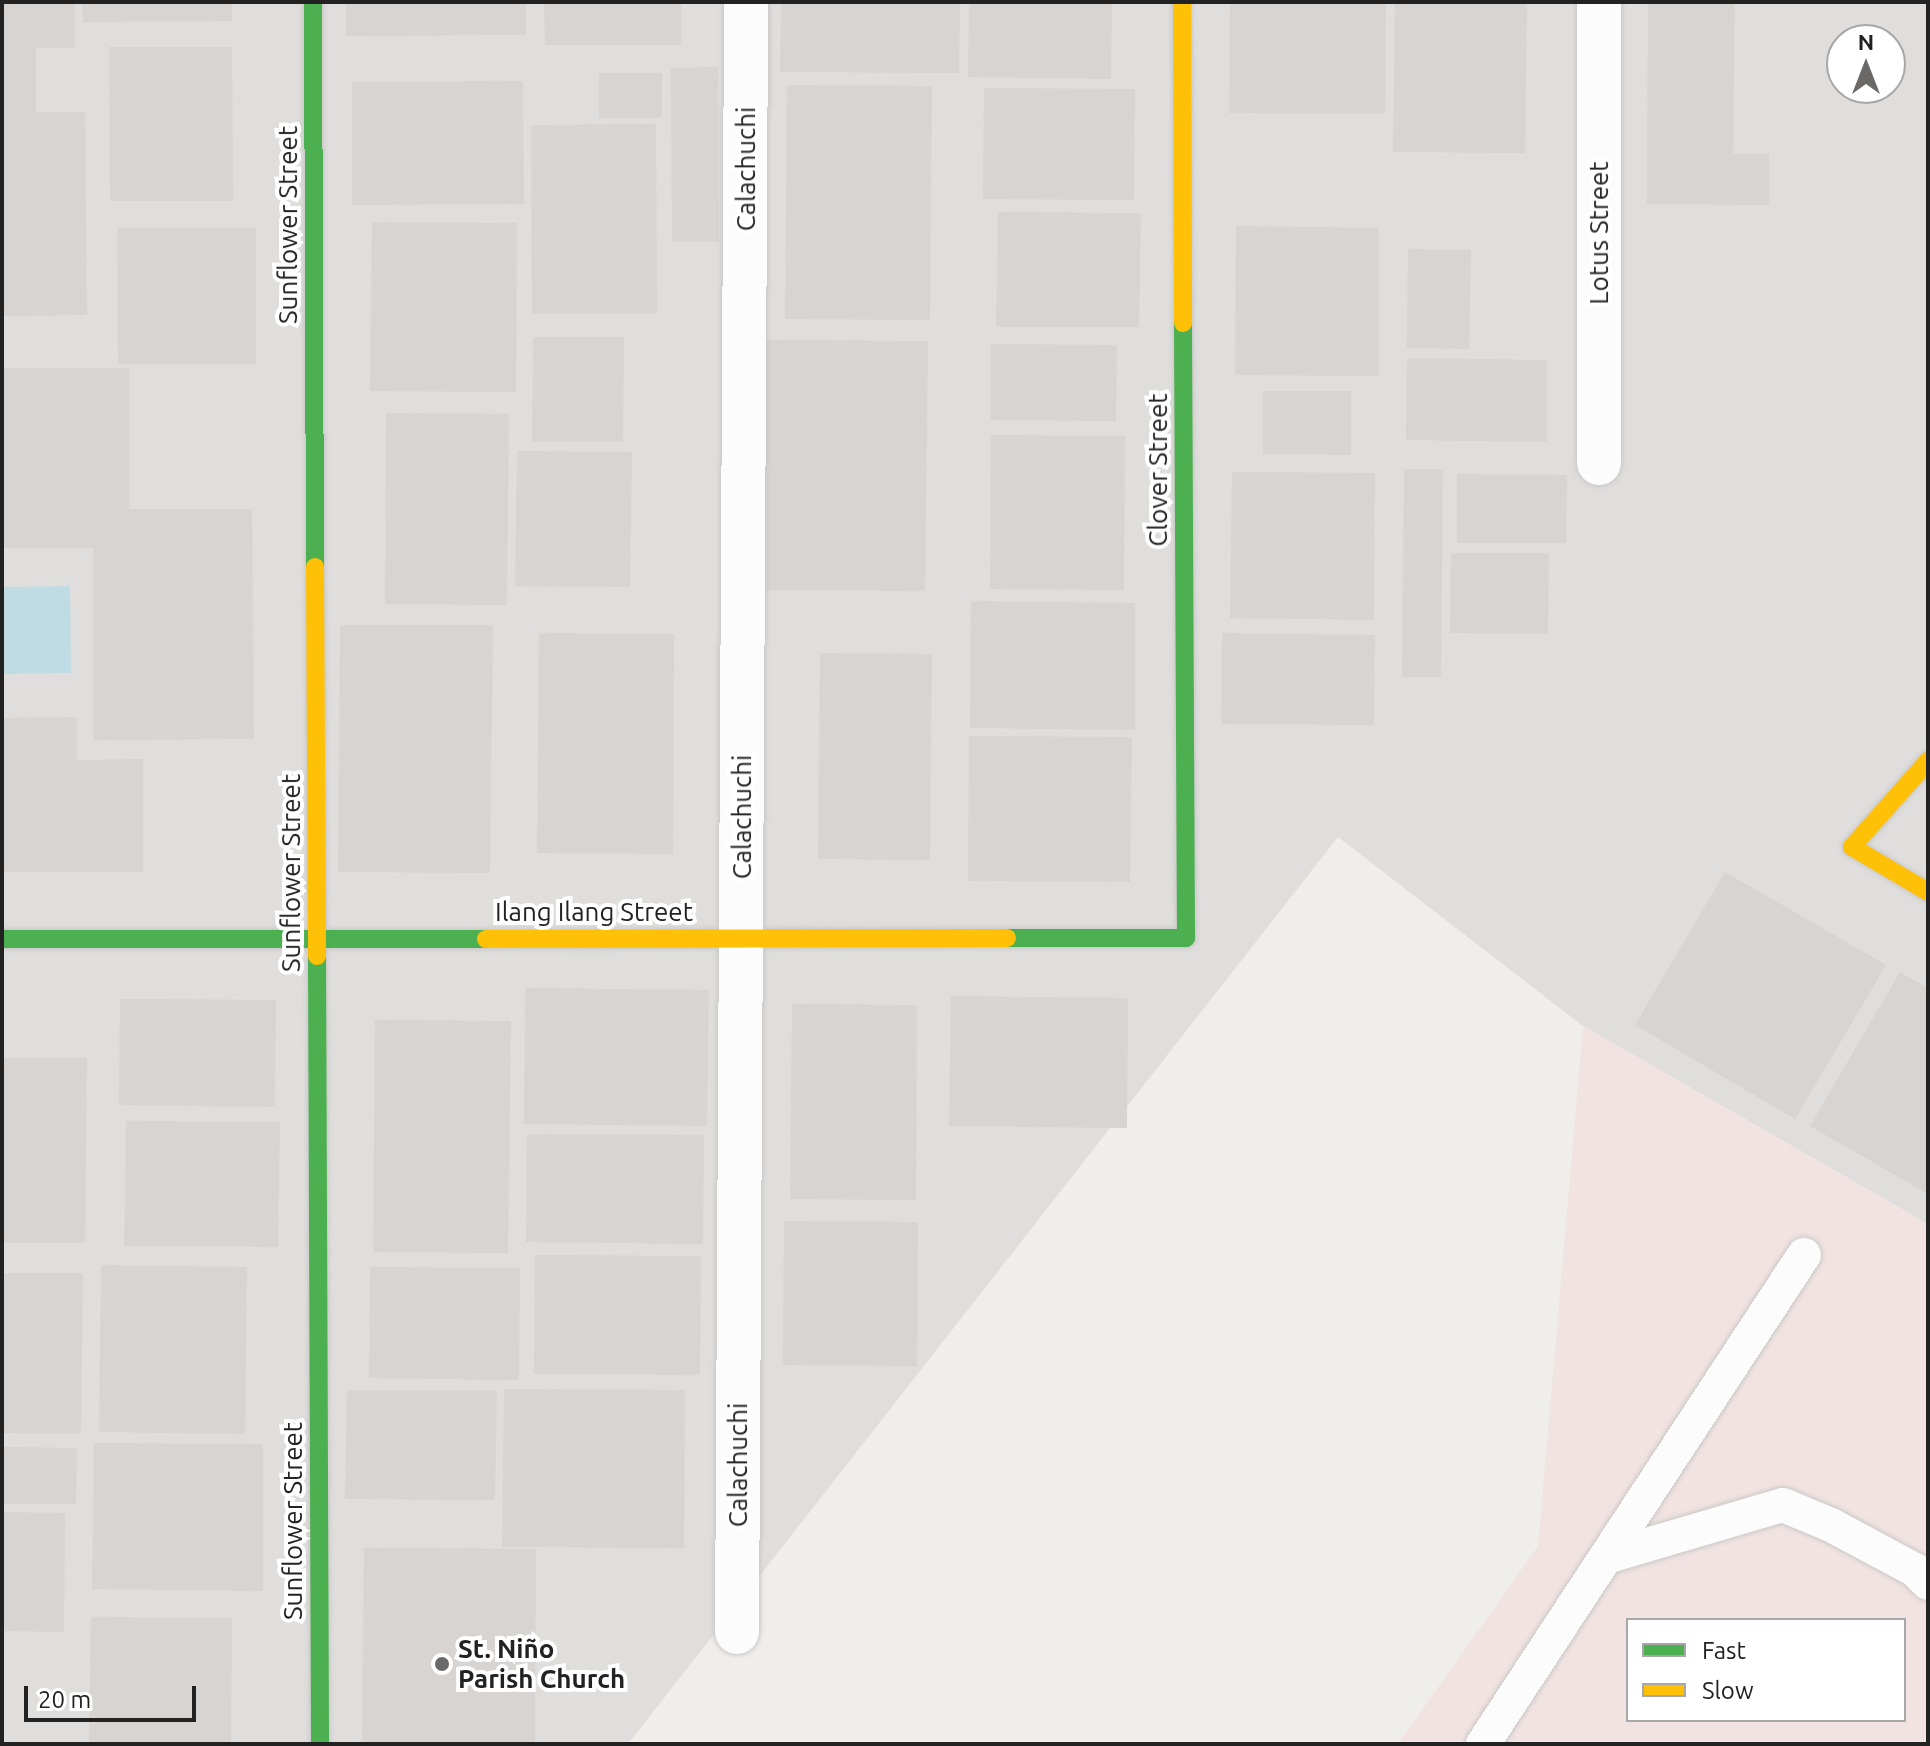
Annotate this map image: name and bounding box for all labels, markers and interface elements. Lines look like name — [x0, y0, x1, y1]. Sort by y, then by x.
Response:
north arrow — [1826, 24, 1906, 104]
text: N — [1858, 29, 1874, 54]
street label: Calachuchi — [730, 107, 762, 231]
street label: Sunflower Street — [272, 126, 304, 324]
street label: Lotus Street — [1583, 161, 1615, 305]
street label: Clover Street — [1142, 393, 1174, 547]
street label: Calachuchi — [726, 755, 758, 879]
street label: Sunflower Street — [275, 774, 307, 972]
street label: Ilang Ilang Street — [495, 896, 693, 928]
street label: Calachuchi — [722, 1403, 754, 1527]
street label: Sunflower Street — [277, 1422, 309, 1620]
legend — [1626, 1618, 1906, 1722]
place label: St. Niño Parish Church — [458, 1633, 625, 1694]
text: Fast — [1702, 1637, 1746, 1664]
marker: St. Niño Parish Church — [433, 1655, 451, 1673]
scale bar — [28, 1670, 200, 1720]
text: Slow — [1702, 1677, 1754, 1704]
text: 20 m — [38, 1686, 91, 1713]

